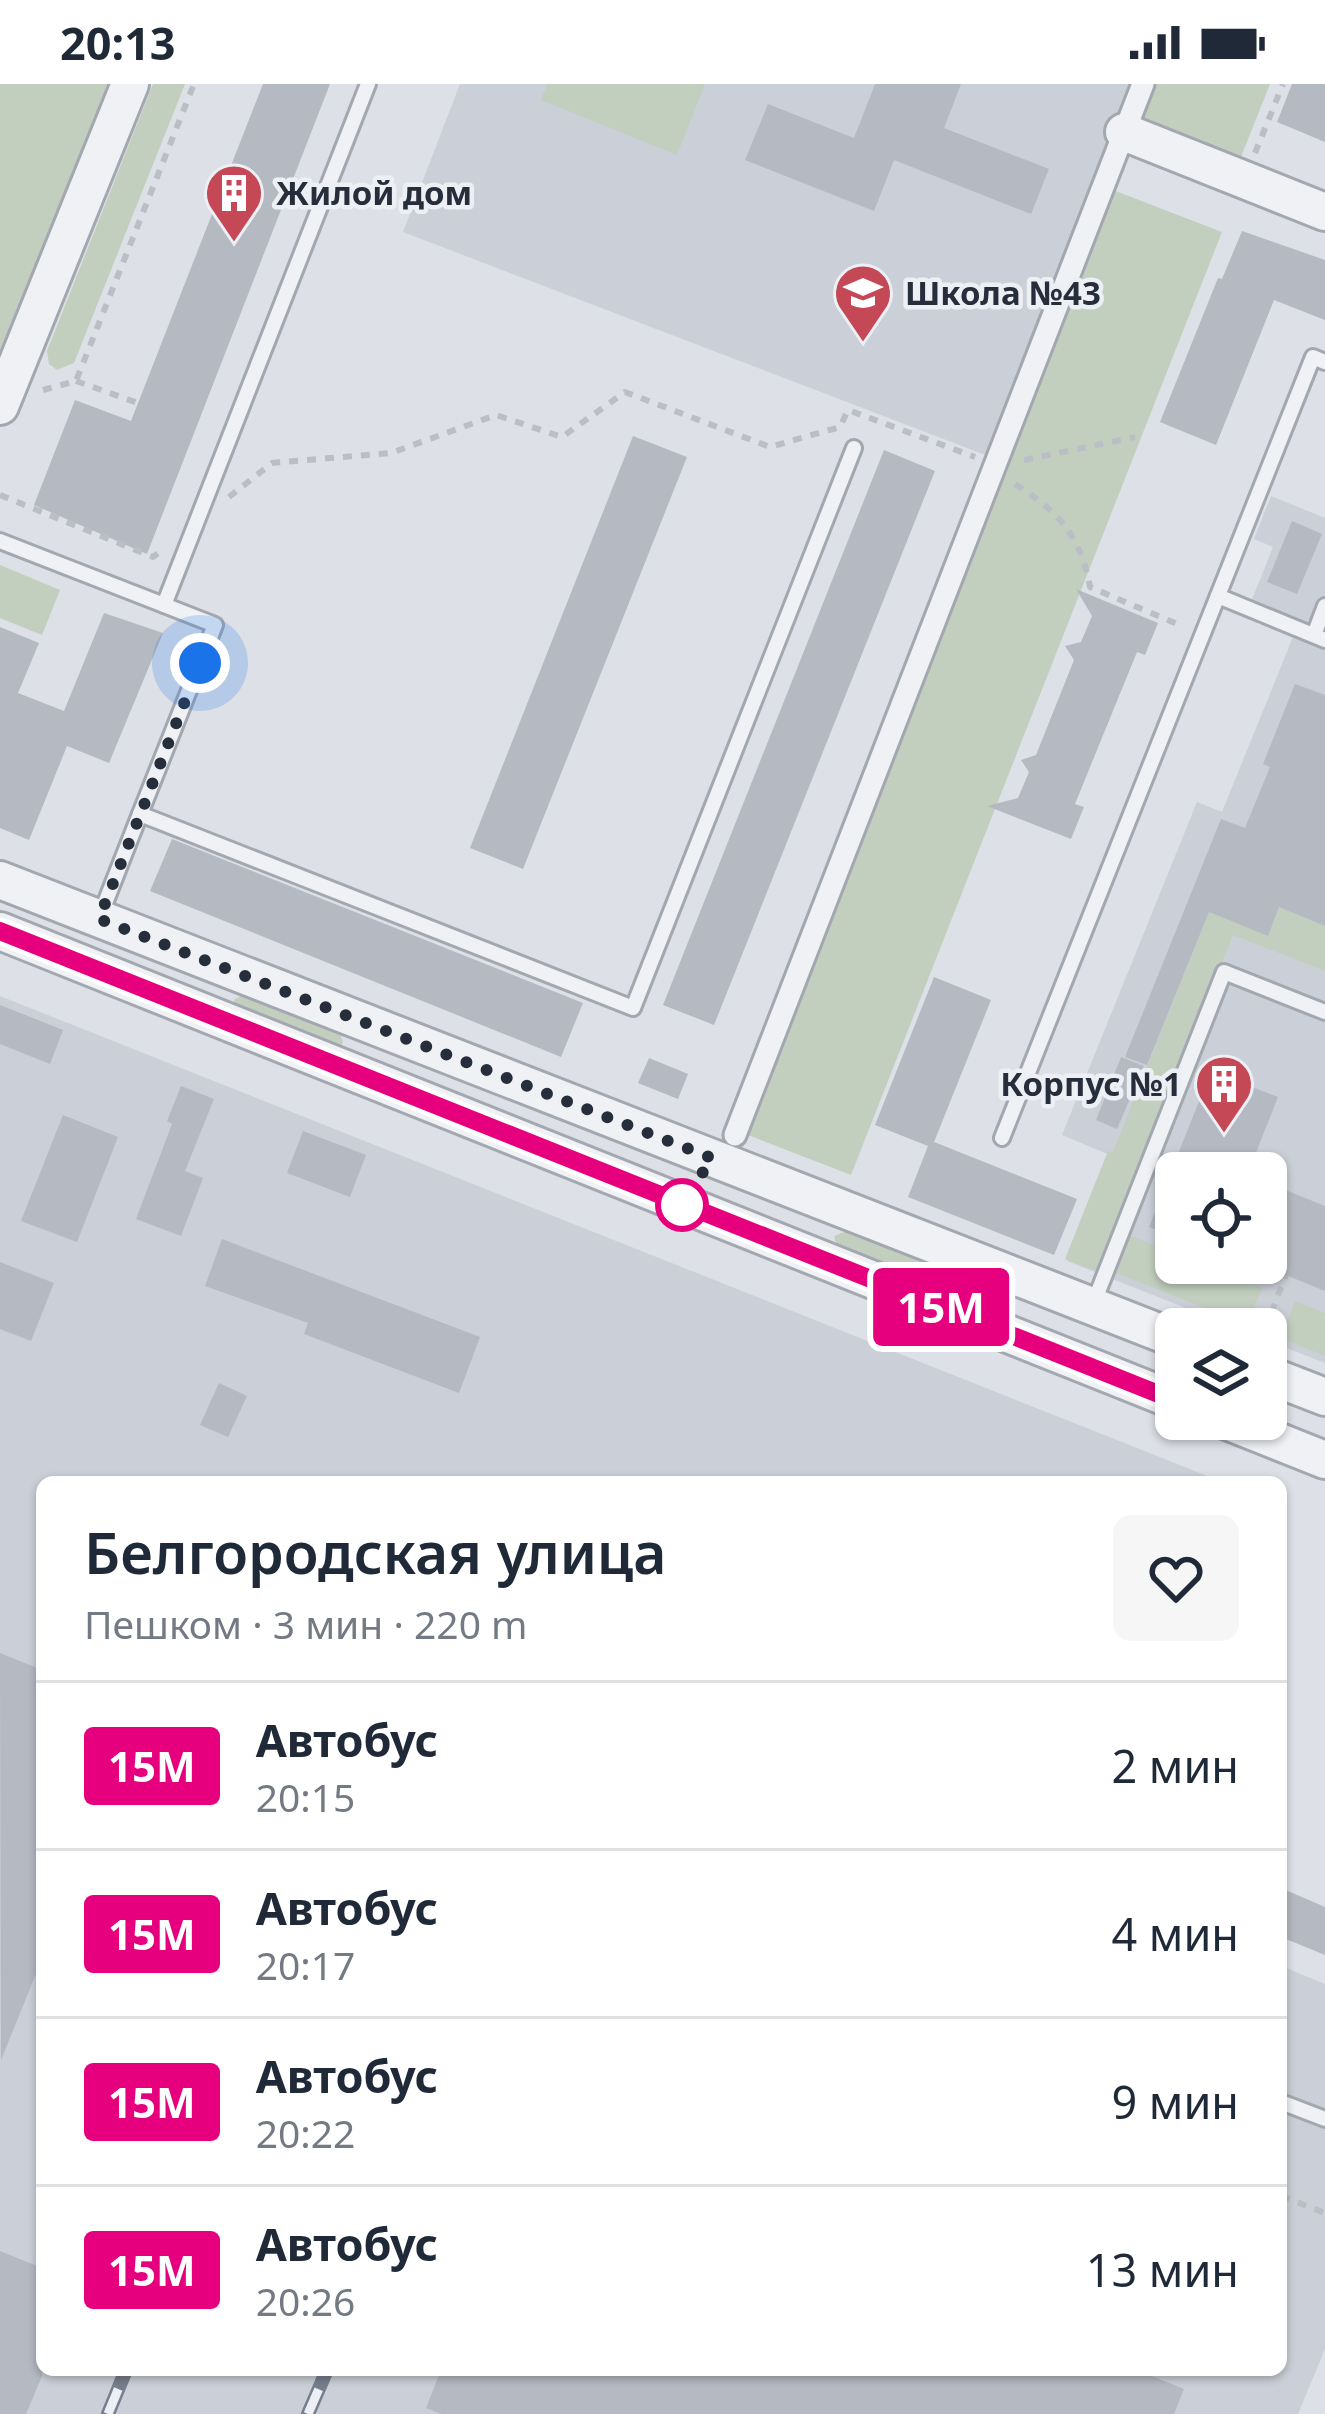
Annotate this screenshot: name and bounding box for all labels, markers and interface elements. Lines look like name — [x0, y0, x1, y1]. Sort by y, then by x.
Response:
text: 20:13 — [60, 12, 176, 73]
building icon: Жилой дом — [203, 162, 265, 244]
place label: Жилой дом — [276, 170, 472, 215]
school or university icon: Школа №43 — [832, 262, 894, 344]
place label: Школа №43 — [905, 270, 1101, 315]
your location — [170, 633, 230, 693]
building icon: Корпус №1 — [1193, 1053, 1255, 1135]
place label: Корпус №1 — [1000, 1061, 1182, 1106]
map controls — [1155, 1152, 1287, 1440]
button: locate — [1155, 1152, 1287, 1284]
unlabelled marker — [657, 1180, 707, 1230]
line badge: 15М — [872, 1268, 1010, 1346]
text: 15М — [897, 1278, 985, 1335]
button: layers — [1155, 1308, 1287, 1440]
text: Белгородская улица — [84, 1513, 666, 1591]
button: heart — [1113, 1515, 1239, 1641]
text: Пешком · 3 мин · 220 m — [84, 1597, 528, 1650]
text: Автобус — [256, 1709, 438, 1770]
text: 2 мин — [1111, 1735, 1239, 1796]
text: 15М — [108, 1737, 196, 1794]
text: 20:15 — [256, 1770, 355, 1823]
text: Автобус — [256, 1877, 438, 1938]
text: 4 мин — [1111, 1903, 1239, 1964]
text: 15М — [108, 1905, 196, 1962]
text: 20:17 — [256, 1938, 355, 1991]
text: Автобус — [256, 2045, 438, 2106]
text: 9 мин — [1111, 2071, 1239, 2132]
text: 15М — [108, 2073, 196, 2130]
text: 20:22 — [256, 2106, 355, 2159]
text: Автобус — [256, 2213, 438, 2274]
text: 13 мин — [1086, 2239, 1239, 2300]
text: 15М — [108, 2241, 196, 2298]
text: 20:26 — [256, 2274, 355, 2327]

